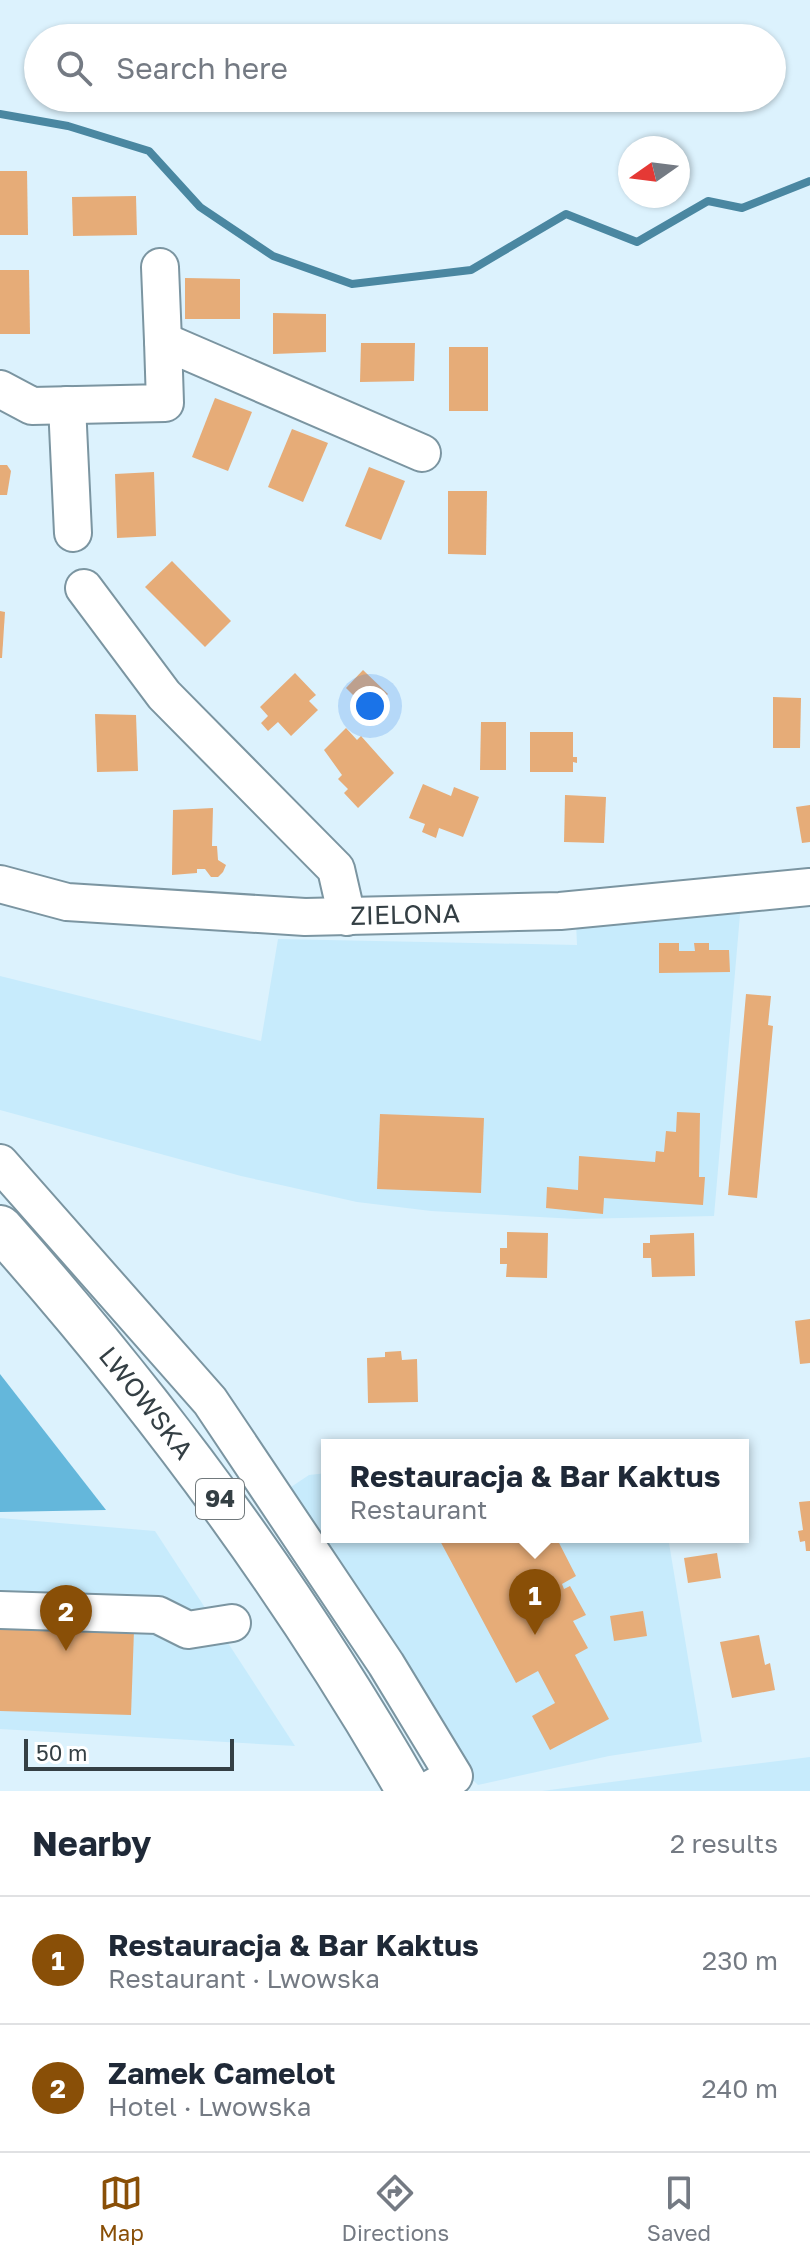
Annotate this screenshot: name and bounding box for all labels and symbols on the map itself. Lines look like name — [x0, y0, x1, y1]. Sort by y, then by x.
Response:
north arrow — [618, 136, 690, 208]
your location — [350, 686, 390, 726]
street label: ZIELONA — [350, 897, 460, 931]
street label: LWOWSKA — [93, 1340, 200, 1465]
road number: 94 — [196, 1479, 244, 1519]
pin: 1 — [509, 1569, 561, 1635]
pin: 2 — [40, 1585, 92, 1651]
scale bar — [24, 1735, 234, 1771]

